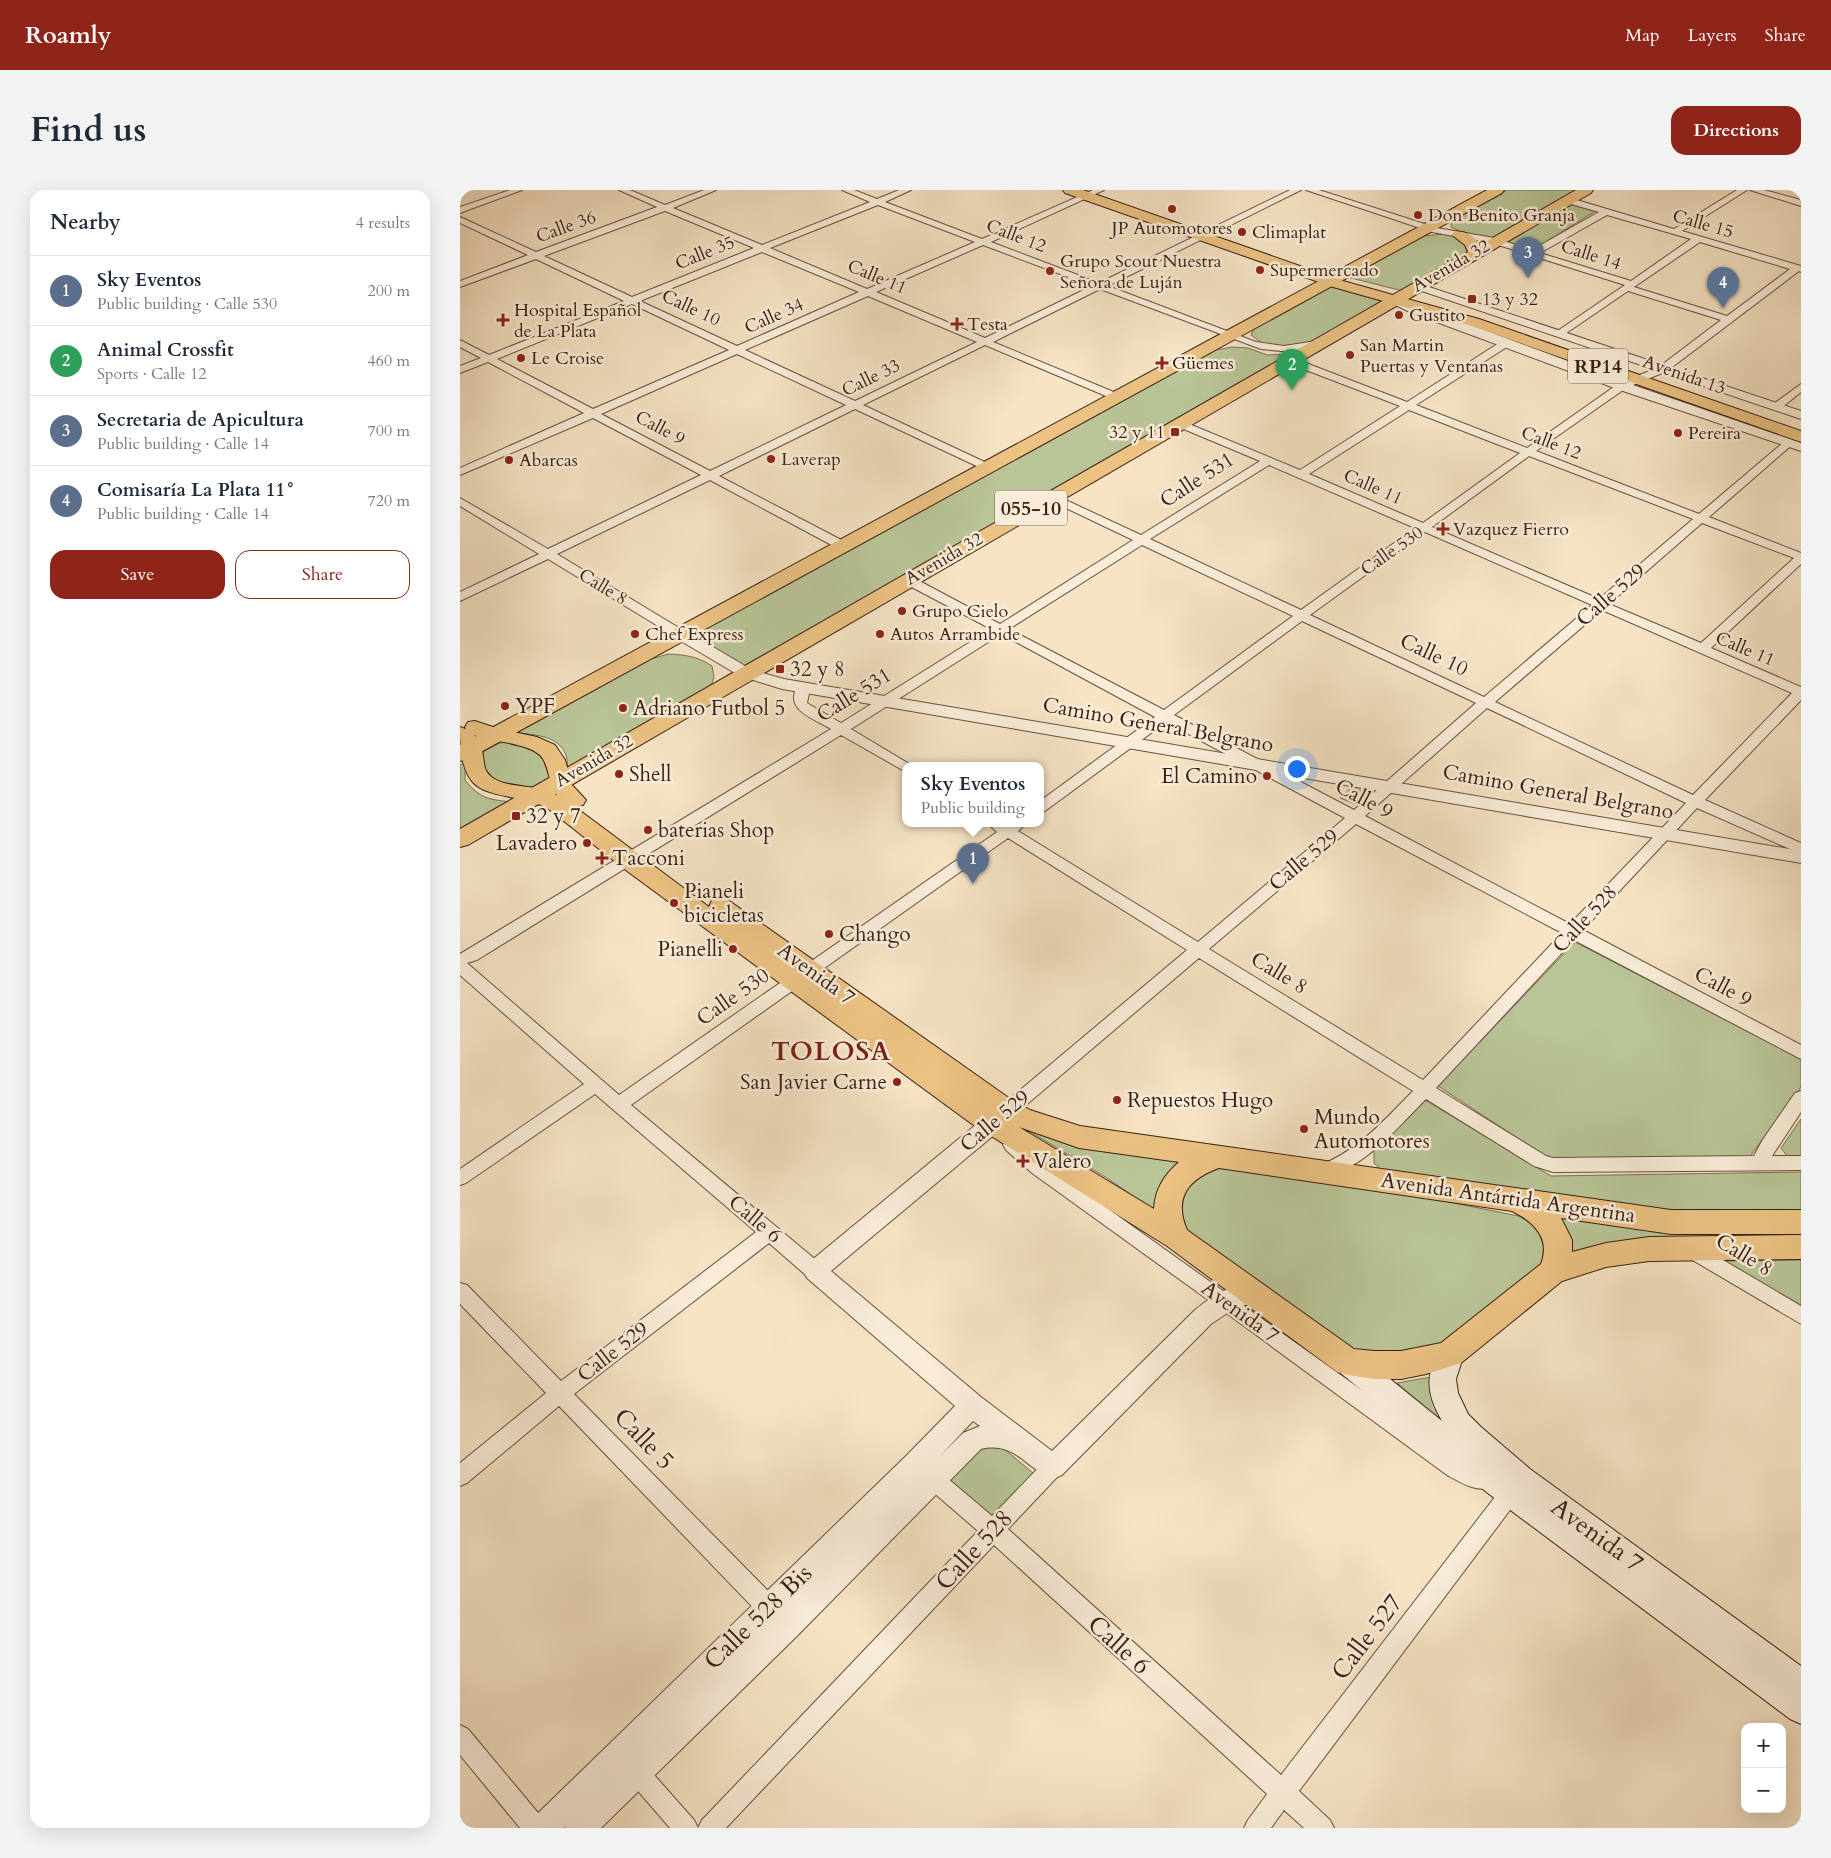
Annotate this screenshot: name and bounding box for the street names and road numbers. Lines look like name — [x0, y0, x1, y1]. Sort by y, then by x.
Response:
street label: Calle 15 — [1670, 203, 1736, 245]
street label: Calle 36 — [533, 205, 599, 249]
street label: Calle 12 — [983, 213, 1049, 259]
street label: Calle 35 — [672, 230, 738, 276]
street label: Avenida 32 — [1408, 234, 1494, 298]
street label: Calle 14 — [1558, 234, 1624, 276]
street label: Calle 11 — [844, 253, 910, 301]
street label: Calle 10 — [658, 284, 724, 332]
street label: Calle 34 — [741, 292, 807, 340]
road number: RP14 — [1568, 348, 1628, 384]
street label: Avenida 13 — [1639, 349, 1729, 401]
street label: Calle 33 — [838, 353, 904, 403]
street label: Calle 9 — [631, 405, 689, 451]
street label: Calle 12 — [1518, 420, 1584, 466]
street label: Calle 531 — [1154, 445, 1240, 515]
street label: Calle 11 — [1340, 463, 1406, 511]
road number: 055-10 — [995, 490, 1067, 526]
street label: Calle 530 — [1356, 520, 1428, 582]
street label: Avenida 32 — [901, 527, 987, 591]
street label: Calle 529 — [1570, 557, 1652, 633]
street label: Calle 8 — [574, 563, 632, 611]
street label: Calle 11 — [1712, 625, 1778, 673]
street label: Calle 10 — [1395, 627, 1473, 683]
street label: Calle 531 — [811, 661, 897, 729]
street label: Camino General Belgrano — [1040, 690, 1276, 760]
street label: Avenida 32 — [551, 729, 637, 793]
street label: Camino General Belgrano — [1440, 757, 1676, 827]
street label: Calle 9 — [1330, 772, 1398, 826]
street label: Calle 529 — [1263, 822, 1345, 898]
street label: Calle 528 — [1546, 879, 1624, 959]
street label: Avenida 7 — [771, 936, 861, 1012]
street label: Calle 8 — [1245, 945, 1313, 1001]
street label: Calle 9 — [1689, 960, 1757, 1014]
street label: Calle 530 — [691, 961, 775, 1033]
street label: Calle 529 — [954, 1083, 1036, 1159]
street label: Avenida Antártida Argentina — [1379, 1166, 1637, 1230]
street label: Calle 6 — [722, 1188, 788, 1250]
street label: Calle 8 — [1710, 1227, 1778, 1283]
street label: Avenida 7 — [1195, 1274, 1285, 1350]
street label: Calle 529 — [571, 1315, 655, 1389]
street label: Calle 5 — [606, 1401, 682, 1477]
street label: Avenida 7 — [1544, 1490, 1650, 1580]
street label: Calle 528 — [928, 1502, 1020, 1598]
street label: Calle 528 Bis — [696, 1557, 820, 1677]
street label: Calle 527 — [1324, 1587, 1410, 1687]
street label: Calle 6 — [1080, 1608, 1158, 1682]

